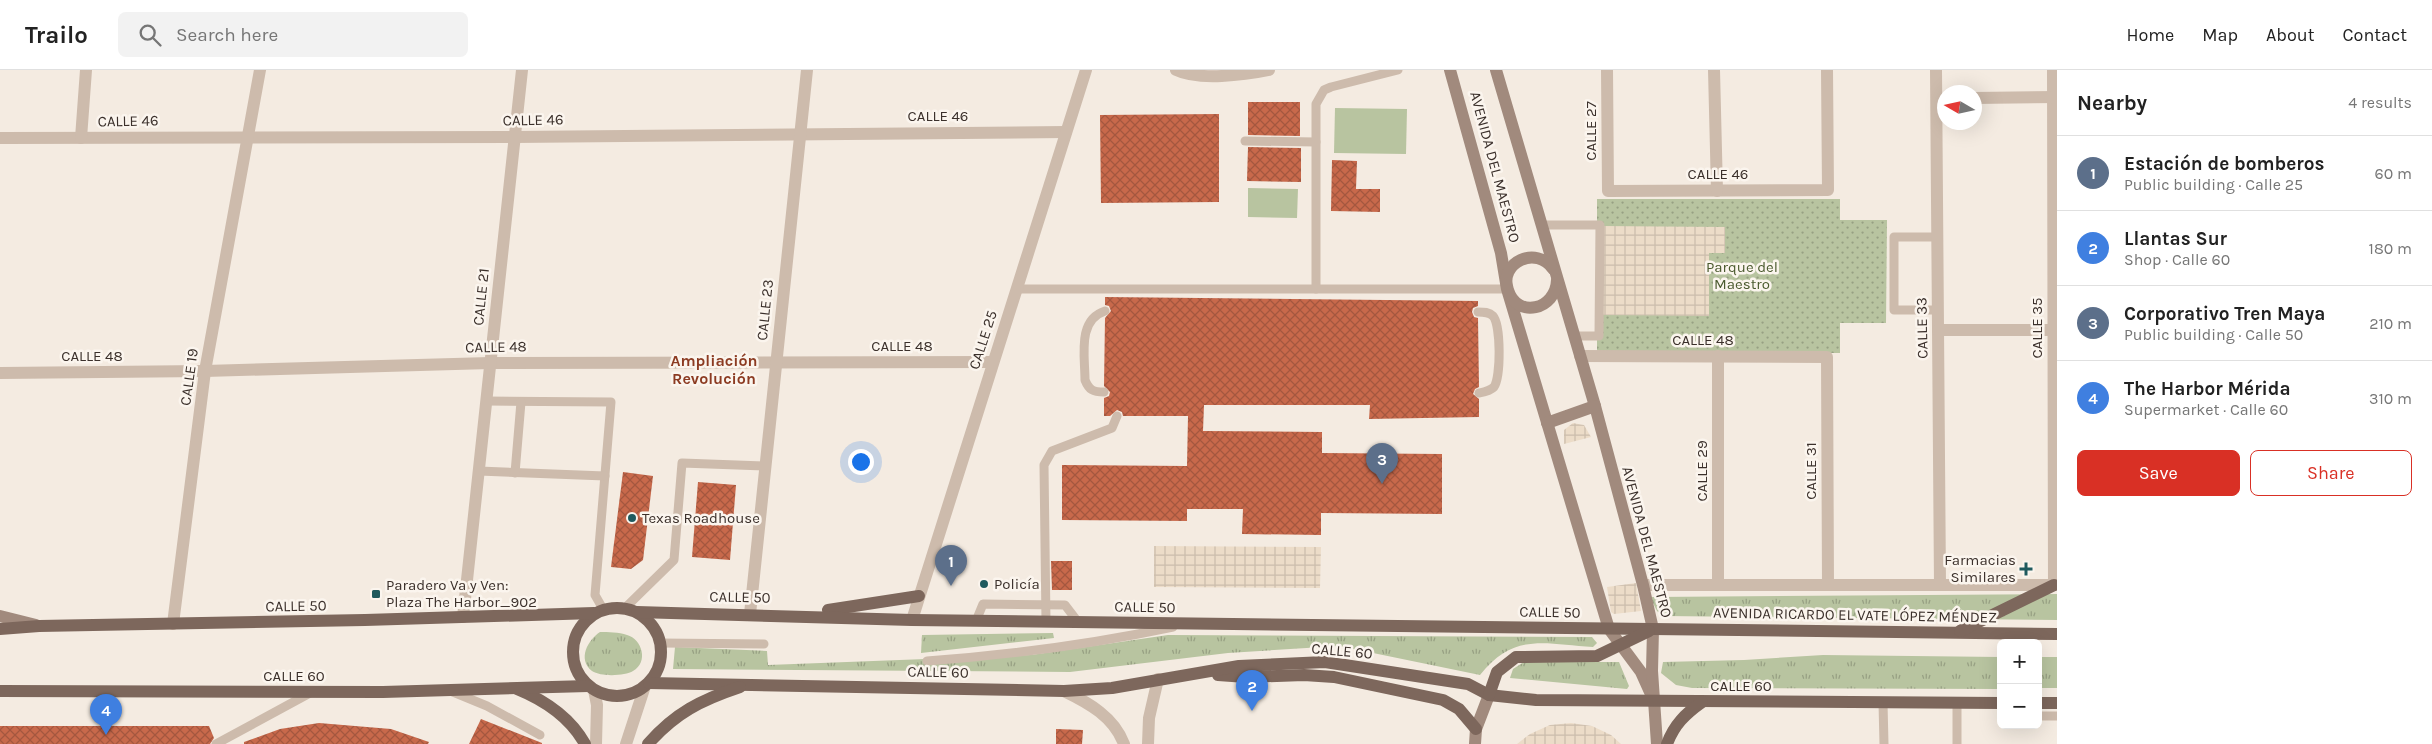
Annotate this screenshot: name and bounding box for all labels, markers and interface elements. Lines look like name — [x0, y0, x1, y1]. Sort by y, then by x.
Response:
search box — [118, 12, 468, 57]
text: Trailo — [25, 21, 88, 49]
icon: search — [136, 21, 164, 49]
text: Search here — [176, 24, 278, 46]
text: Home — [2126, 24, 2174, 46]
text: Map — [2202, 24, 2238, 46]
text: About — [2266, 24, 2315, 46]
text: Contact — [2343, 24, 2407, 46]
north arrow — [1937, 85, 1982, 130]
street label: AVENIDA DEL MAESTRO — [1466, 89, 1524, 245]
text: Nearby — [2077, 91, 2147, 115]
text: 4 results — [2348, 93, 2412, 112]
street label: CALLE 27 — [1582, 101, 1600, 161]
street label: CALLE 46 — [908, 107, 968, 125]
street label: CALLE 46 — [502, 110, 564, 130]
street label: CALLE 46 — [97, 111, 159, 131]
text: Estación de bomberos — [2124, 153, 2324, 175]
text: 1 — [2090, 164, 2096, 183]
text: 60 m — [2375, 164, 2412, 183]
street label: CALLE 46 — [1688, 165, 1748, 183]
text: Public building · Calle 25 — [2124, 175, 2303, 194]
text: Llantas Sur — [2124, 228, 2227, 250]
text: 2 — [2088, 239, 2098, 258]
text: 180 m — [2369, 239, 2412, 258]
text: Shop · Calle 60 — [2124, 250, 2230, 269]
park label: Parque del Maestro — [1706, 258, 1778, 293]
street label: CALLE 21 — [469, 267, 493, 327]
street label: CALLE 23 — [753, 279, 777, 341]
street label: CALLE 33 — [1912, 297, 1932, 359]
street label: CALLE 35 — [2028, 297, 2046, 359]
text: Corporativo Tren Maya — [2124, 303, 2325, 325]
street label: CALLE 25 — [965, 308, 1001, 372]
text: 3 — [2088, 314, 2098, 333]
text: 210 m — [2369, 314, 2412, 333]
text: Public building · Calle 50 — [2124, 325, 2303, 344]
street label: CALLE 48 — [1672, 331, 1734, 349]
street label: CALLE 48 — [465, 337, 527, 357]
street label: CALLE 48 — [871, 337, 933, 355]
street label: CALLE 48 — [61, 347, 123, 365]
street label: CALLE 19 — [176, 347, 202, 407]
district label: Ampliación Revolución — [670, 351, 758, 388]
text: The Harbor Mérida — [2124, 378, 2291, 400]
text: 4 — [2088, 389, 2098, 408]
text: 310 m — [2369, 389, 2412, 408]
text: Supermarket · Calle 60 — [2124, 400, 2288, 419]
street label: CALLE 29 — [1693, 440, 1711, 502]
street label: CALLE 31 — [1802, 442, 1820, 500]
pin: 3 — [1366, 443, 1398, 484]
your location — [848, 449, 874, 475]
button: Save — [2077, 450, 2240, 496]
button: Share — [2250, 450, 2412, 496]
street label: AVENIDA DEL MAESTRO — [1618, 464, 1676, 620]
place label: Texas Roadhouse — [642, 509, 760, 527]
marker: Texas Roadhouse — [626, 512, 638, 524]
pin: 1 — [935, 545, 967, 586]
place label: Farmacias Similares — [1944, 551, 2016, 586]
marker: Farmacias Similares — [2020, 563, 2032, 575]
place label: Policía — [994, 575, 1040, 593]
place label: Paradero Va y Ven: Plaza The Harbor_902 — [386, 576, 537, 611]
marker: Policía — [978, 578, 990, 590]
street label: CALLE 50 — [709, 587, 771, 607]
marker: Paradero Va y Ven: Plaza The Harbor_902 — [370, 588, 382, 600]
street label: CALLE 50 — [265, 596, 327, 616]
street label: CALLE 50 — [1114, 597, 1176, 617]
street label: CALLE 50 — [1519, 602, 1581, 622]
street label: AVENIDA RICARDO EL VATE LÓPEZ MÉNDEZ — [1713, 604, 1997, 626]
street label: CALLE 60 — [1311, 639, 1373, 663]
map controls — [1997, 639, 2042, 729]
button: + — [1997, 639, 2042, 684]
street label: CALLE 60 — [907, 662, 969, 682]
street label: CALLE 60 — [263, 667, 325, 685]
pin: 2 — [1236, 670, 1268, 711]
street label: CALLE 60 — [1710, 677, 1772, 695]
button: − — [1997, 684, 2042, 729]
pin: 4 — [90, 694, 122, 735]

